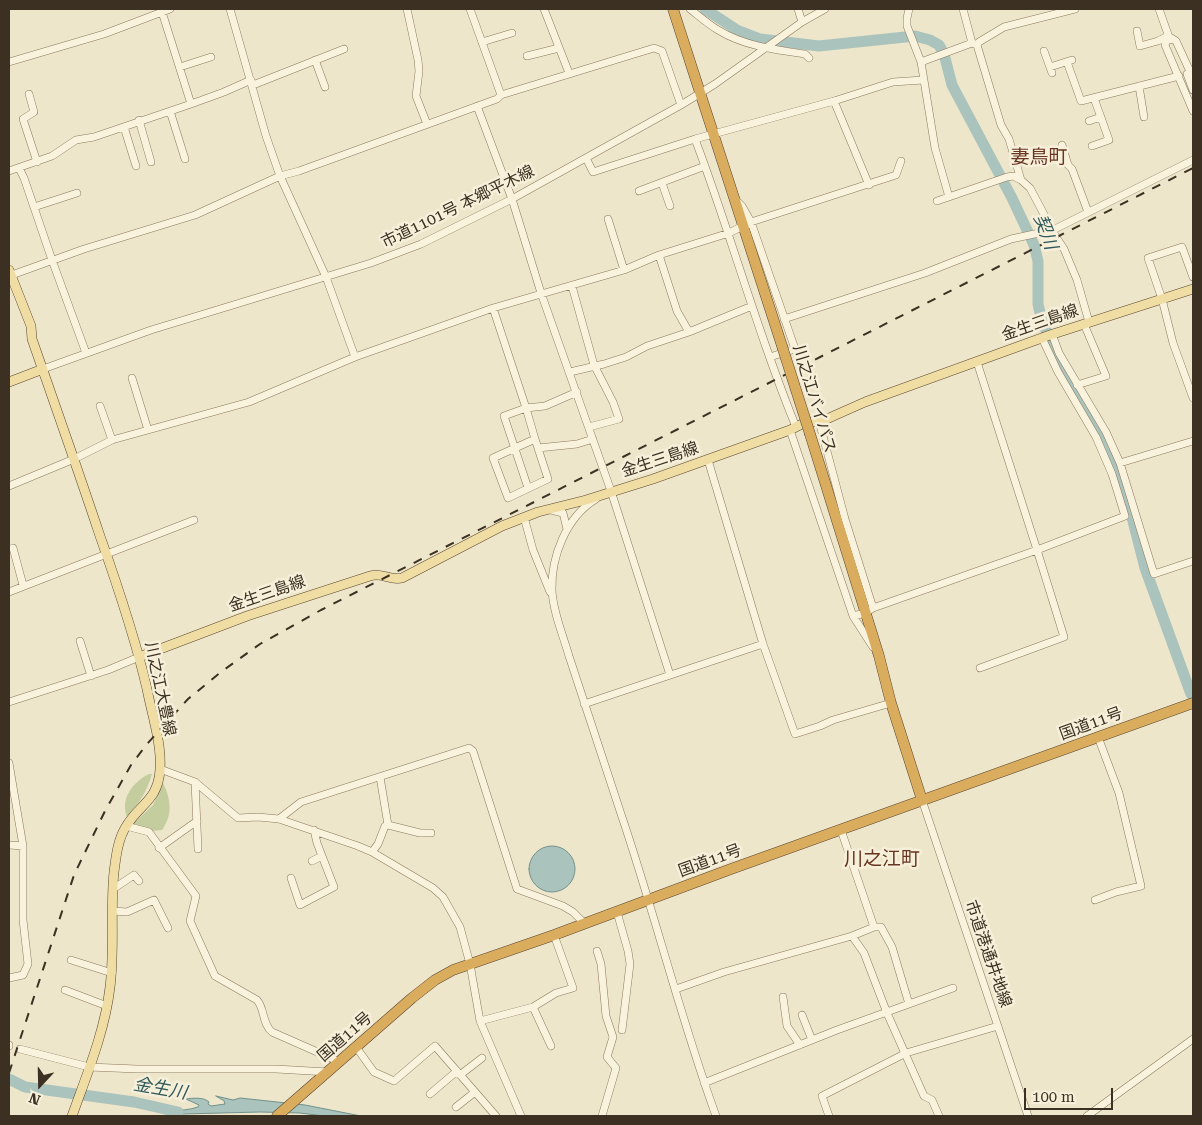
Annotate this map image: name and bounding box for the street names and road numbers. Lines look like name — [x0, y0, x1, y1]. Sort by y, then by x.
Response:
street label: 市道1101号 本郷平木線 — [378, 162, 538, 252]
street label: 金生三島線 — [999, 301, 1081, 345]
street label: 川之江バイパス — [788, 343, 840, 455]
street label: 金生三島線 — [619, 439, 701, 481]
street label: 金生三島線 — [226, 572, 308, 616]
street label: 川之江大豊線 — [141, 640, 179, 738]
street label: 国道11号 — [1057, 704, 1125, 744]
street label: 国道11号 — [676, 841, 744, 881]
street label: 市道港通井地線 — [961, 898, 1015, 1010]
street label: 国道11号 — [314, 1008, 376, 1066]

